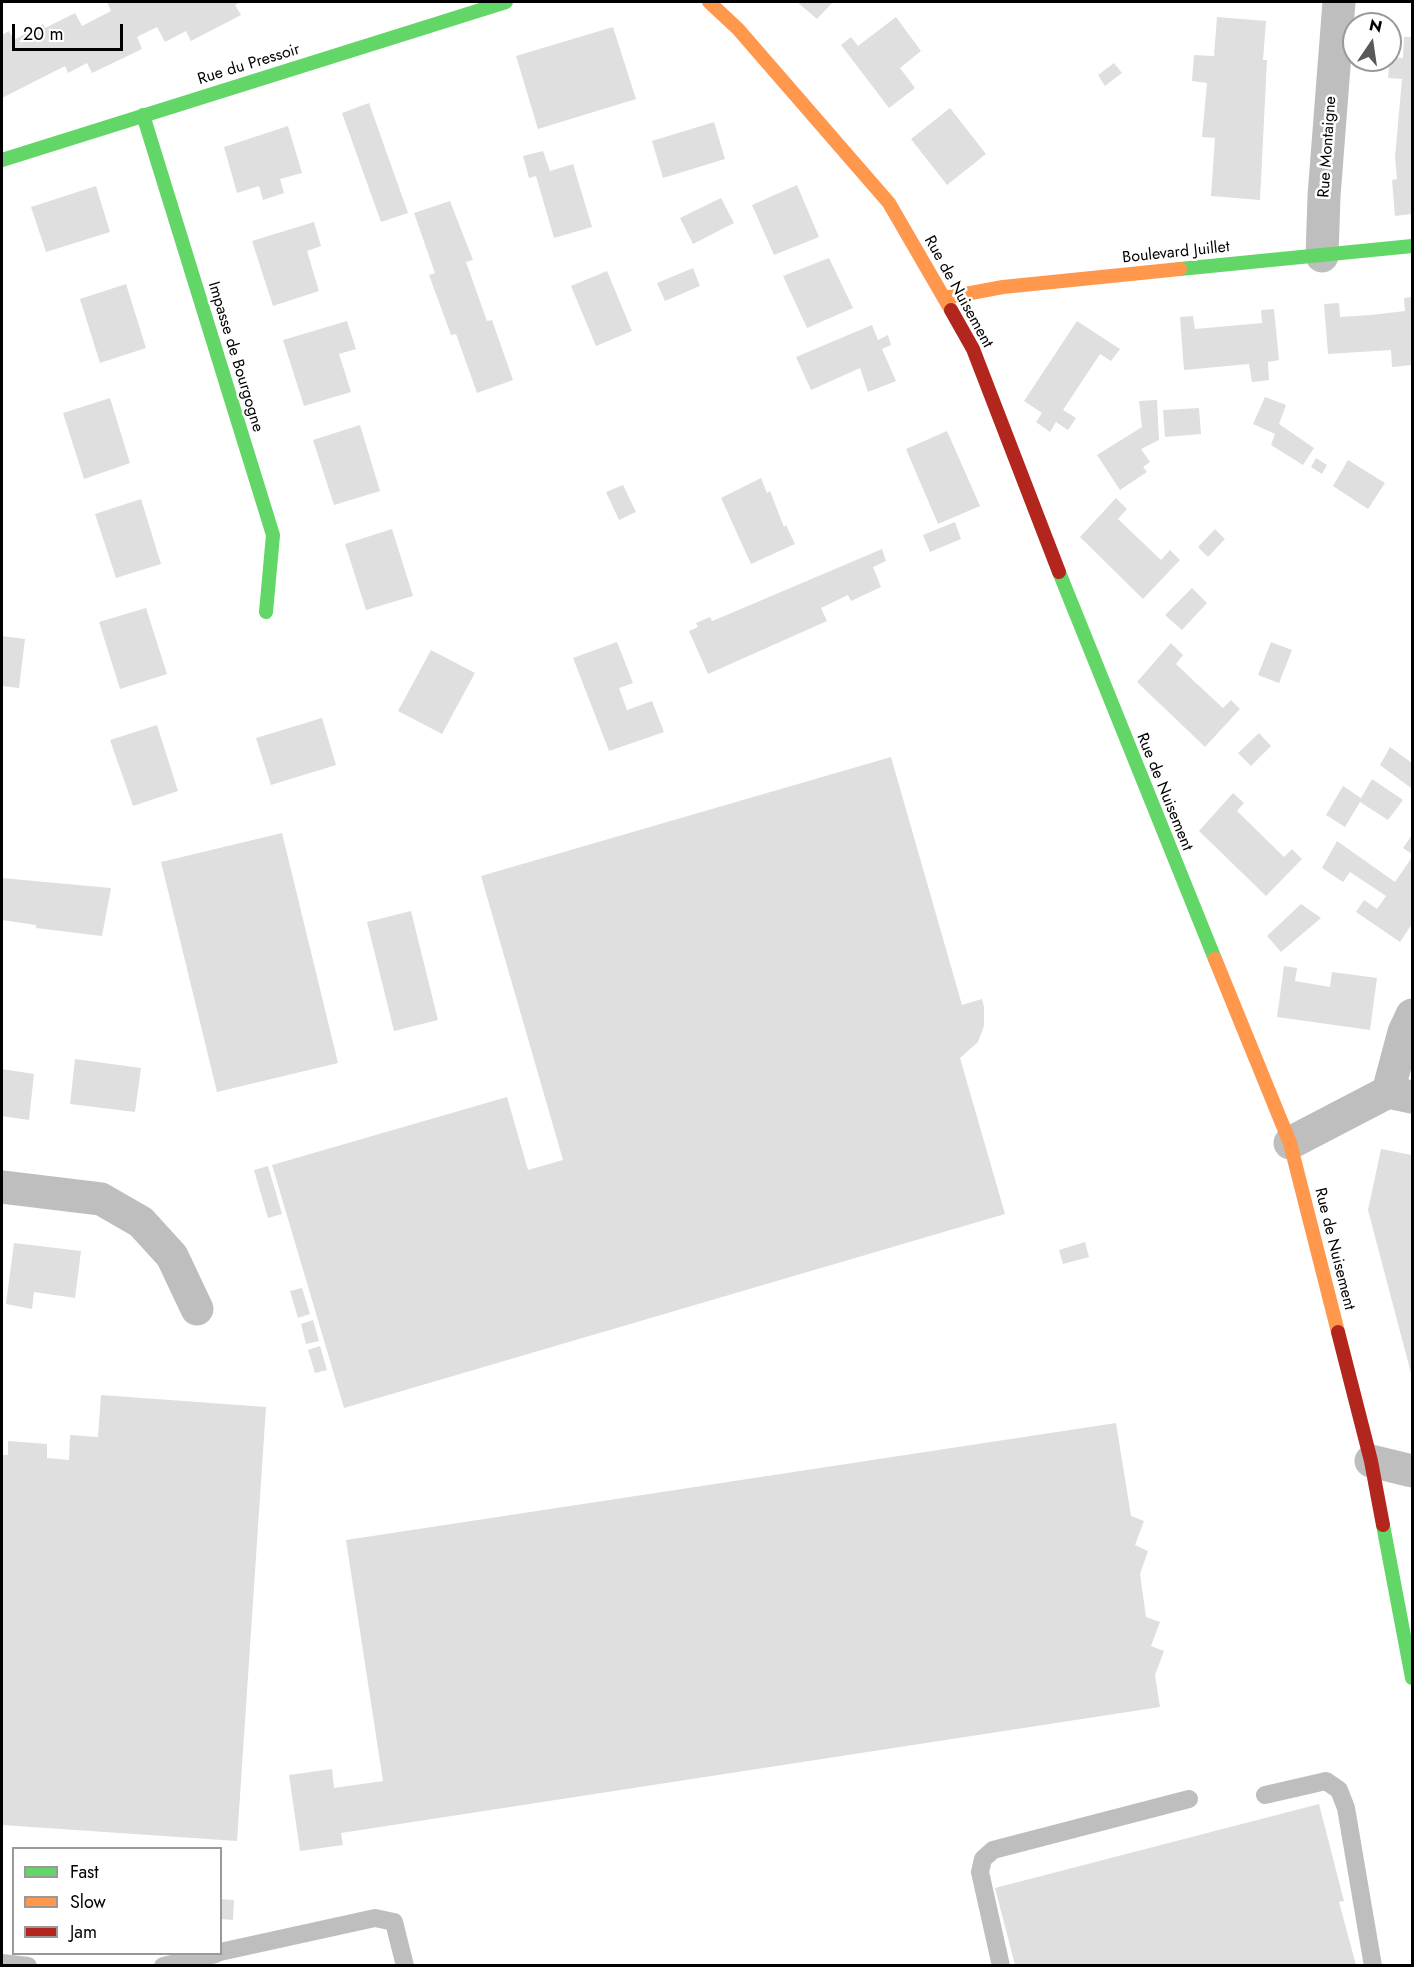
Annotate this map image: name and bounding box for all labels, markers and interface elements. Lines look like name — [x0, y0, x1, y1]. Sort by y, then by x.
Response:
scale bar — [15, 12, 126, 50]
north arrow — [1342, 12, 1402, 72]
text: N — [1367, 13, 1384, 39]
text: 20 m — [23, 21, 63, 47]
street label: Rue du Pressoir — [196, 40, 302, 90]
street label: Rue Montaigne — [1315, 95, 1341, 199]
street label: Rue de Nuisement — [919, 233, 997, 351]
street label: Boulevard Juillet — [1121, 238, 1231, 268]
street label: Impasse de Bourgogne — [203, 279, 267, 435]
street label: Rue de Nuisement — [1132, 730, 1196, 854]
street label: Rue de Nuisement — [1310, 1186, 1358, 1312]
legend — [12, 1847, 222, 1955]
text: Fast — [70, 1859, 99, 1885]
text: Slow — [70, 1889, 106, 1915]
text: Jam — [70, 1919, 97, 1945]

